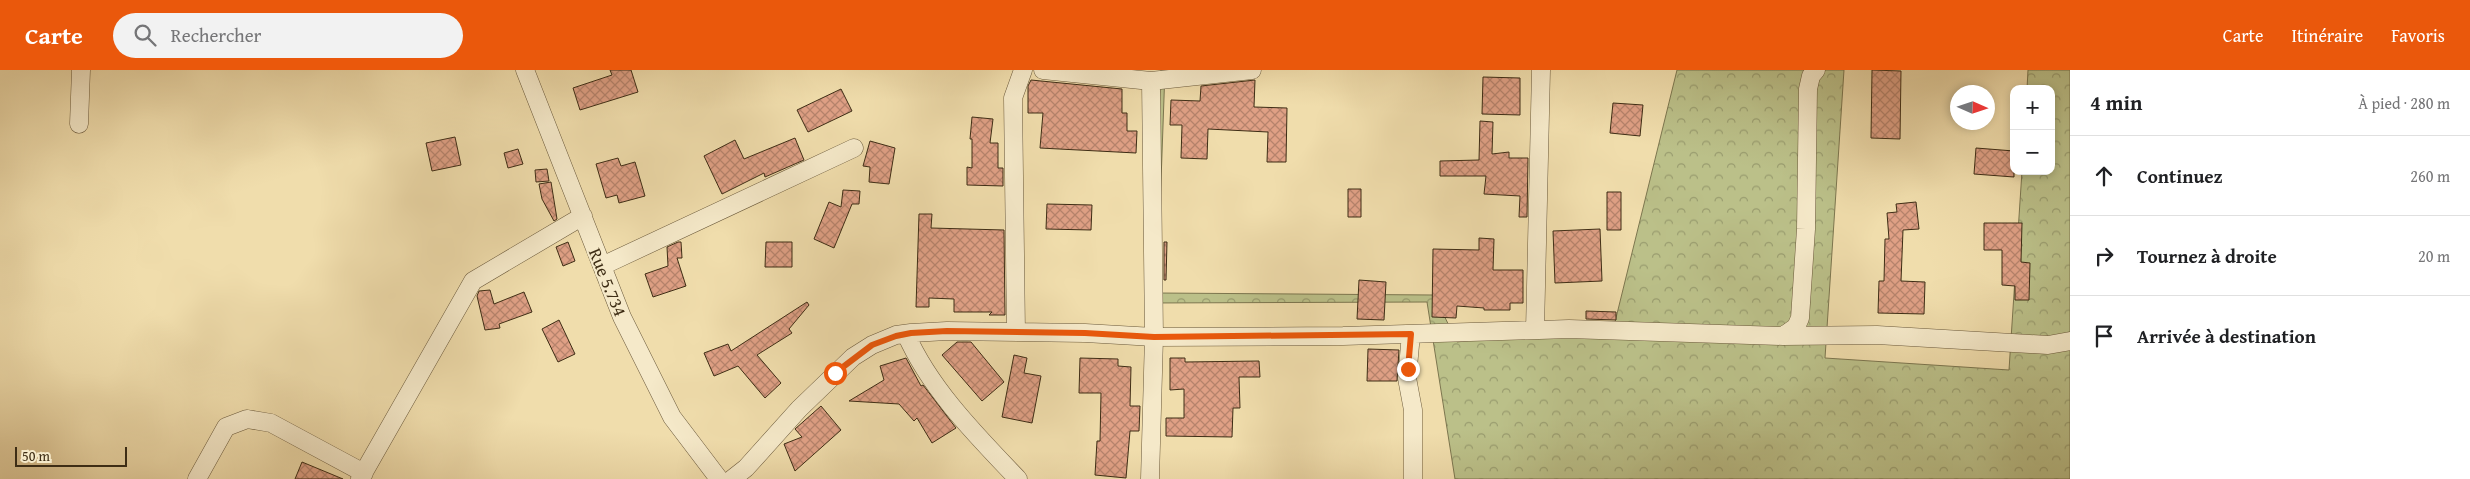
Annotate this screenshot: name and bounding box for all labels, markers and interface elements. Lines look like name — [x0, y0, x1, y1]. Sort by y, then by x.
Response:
search box — [113, 13, 463, 58]
text: Carte — [25, 18, 83, 53]
icon: search — [131, 21, 159, 49]
text: Rechercher — [171, 21, 261, 49]
text: Carte — [2223, 22, 2263, 49]
text: Itinéraire — [2291, 22, 2363, 49]
text: Favoris — [2391, 22, 2445, 49]
north arrow — [1950, 85, 1995, 130]
map controls — [2010, 85, 2055, 175]
button: + — [2010, 85, 2055, 130]
text: 4 min — [2090, 87, 2142, 118]
text: À pied · 280 m — [2358, 91, 2450, 115]
button: − — [2010, 130, 2055, 175]
icon: ahead — [2090, 162, 2118, 190]
text: Continuez — [2137, 162, 2223, 190]
text: 260 m — [2410, 164, 2450, 188]
icon: right — [2090, 242, 2118, 270]
text: Tournez à droite — [2137, 242, 2277, 270]
street label: Rue 5.734 — [582, 244, 634, 320]
text: 20 m — [2418, 244, 2450, 268]
icon: arrive — [2090, 322, 2118, 350]
text: Arrivée à destination — [2137, 322, 2316, 350]
route end — [1397, 358, 1420, 381]
route start — [824, 362, 847, 385]
scale bar — [15, 444, 128, 467]
text: 50 m — [22, 446, 50, 466]

